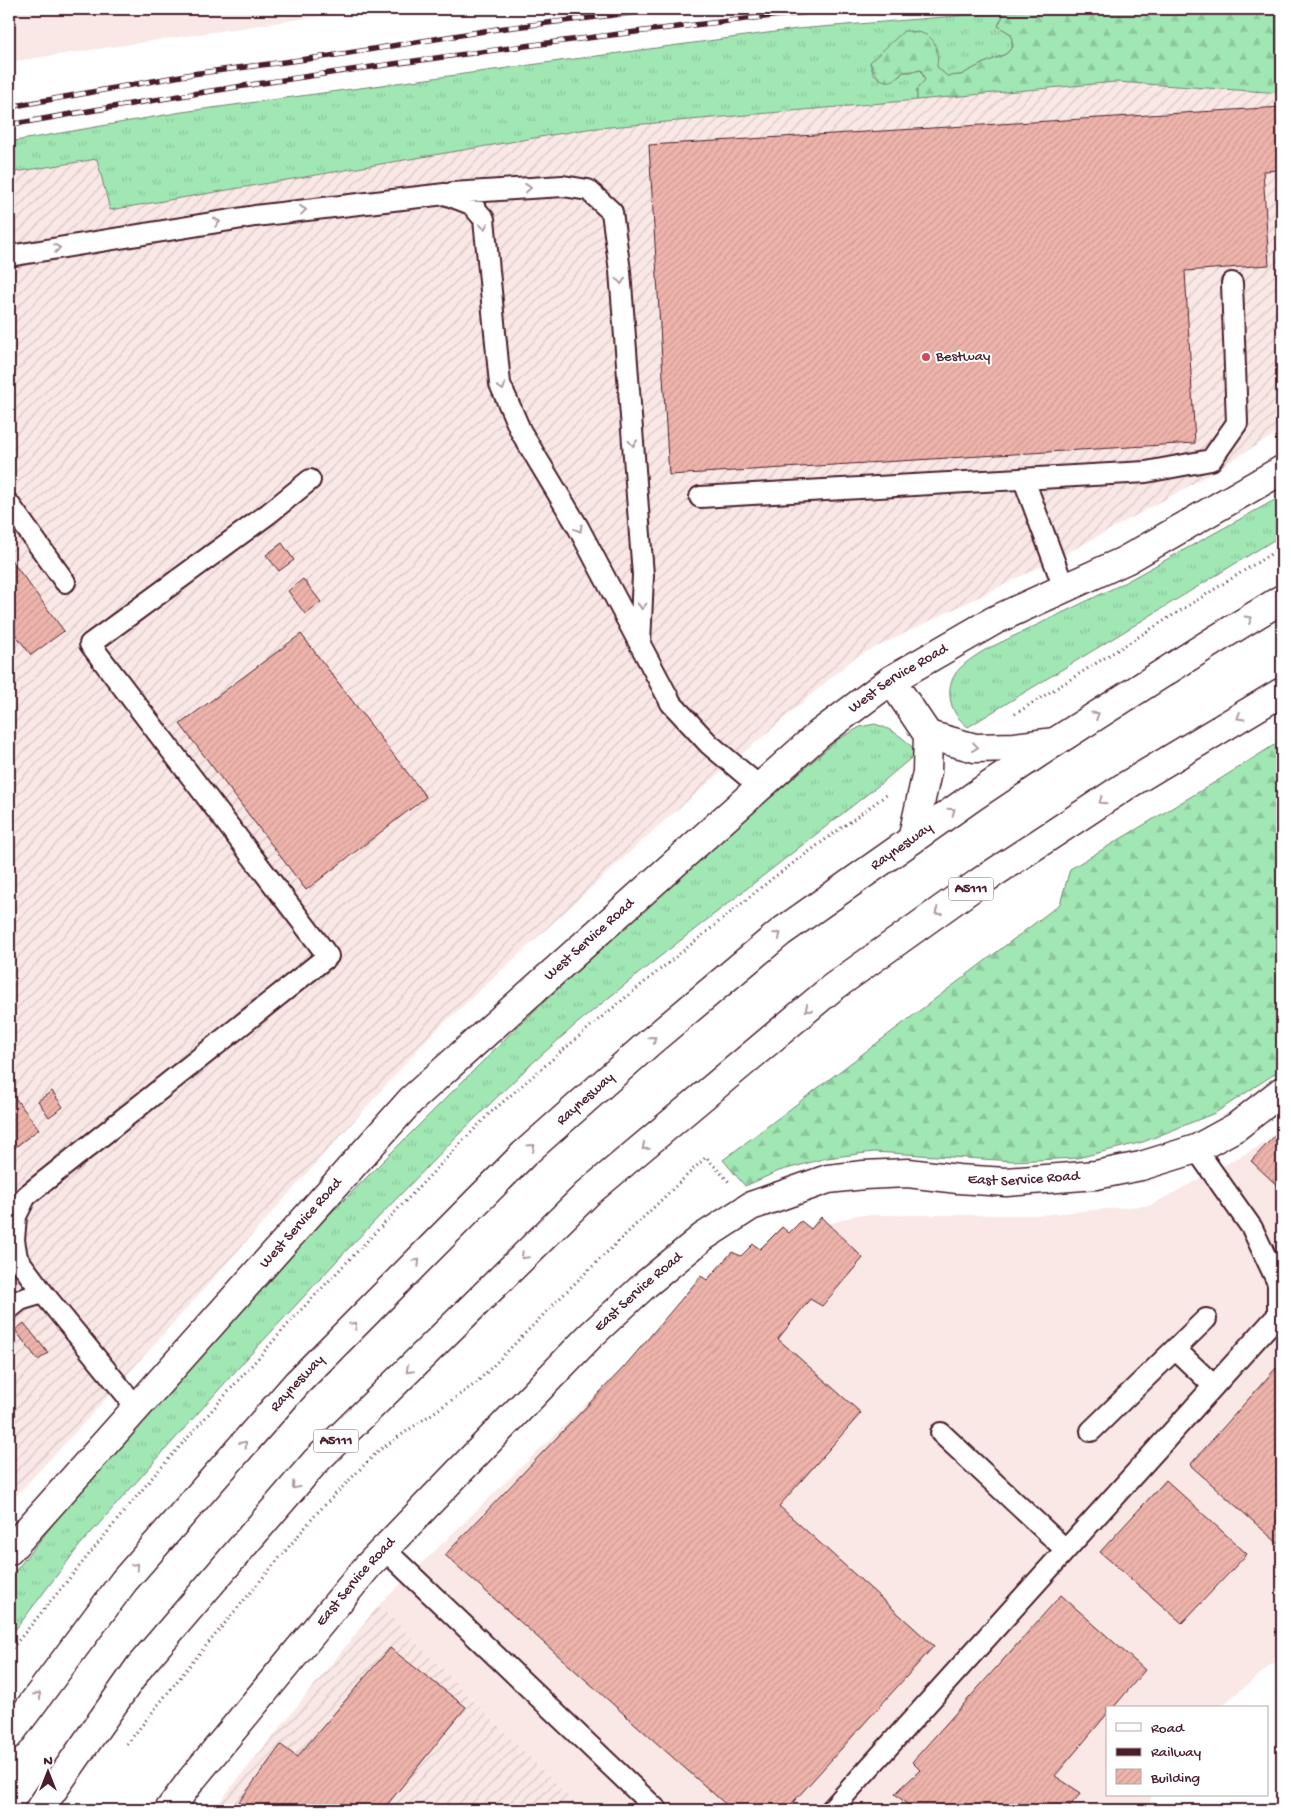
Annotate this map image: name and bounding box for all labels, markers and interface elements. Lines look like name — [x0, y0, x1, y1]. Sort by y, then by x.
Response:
one-way arrow — [524, 183, 532, 194]
one-way arrow — [300, 205, 308, 216]
one-way arrow — [214, 217, 222, 228]
one-way arrow — [479, 221, 489, 230]
one-way arrow — [53, 243, 61, 254]
one-way arrow — [615, 278, 626, 286]
place label: Bestway — [935, 348, 991, 366]
marker: Bestway — [920, 351, 932, 363]
one-way arrow — [496, 382, 506, 391]
one-way arrow — [627, 440, 638, 448]
one-way arrow — [573, 524, 583, 533]
one-way arrow — [637, 602, 647, 610]
one-way arrow — [1243, 616, 1252, 626]
street label: West Service Road — [845, 640, 952, 718]
one-way arrow — [1237, 711, 1246, 721]
one-way arrow — [1091, 712, 1100, 722]
one-way arrow — [972, 741, 980, 752]
one-way arrow — [1098, 795, 1107, 805]
one-way arrow — [946, 809, 955, 817]
street label: Raynesway — [867, 819, 937, 875]
road number: A5111 — [948, 878, 994, 901]
street label: West Service Road — [541, 894, 639, 985]
one-way arrow — [934, 906, 944, 915]
one-way arrow — [772, 932, 781, 940]
one-way arrow — [804, 1003, 813, 1012]
one-way arrow — [648, 1035, 657, 1044]
street label: Raynesway — [553, 1068, 619, 1130]
one-way arrow — [641, 1141, 650, 1150]
one-way arrow — [526, 1143, 535, 1152]
street label: East Service Road — [967, 1167, 1081, 1191]
street label: West Service Road — [256, 1174, 347, 1272]
street label: East Service Road — [591, 1248, 687, 1336]
one-way arrow — [521, 1250, 530, 1259]
one-way arrow — [411, 1258, 420, 1267]
one-way arrow — [348, 1322, 357, 1331]
street label: Raynesway — [267, 1351, 329, 1416]
one-way arrow — [405, 1364, 414, 1373]
road number: A5111 — [314, 1430, 358, 1452]
one-way arrow — [238, 1441, 247, 1450]
one-way arrow — [291, 1480, 300, 1489]
street label: East Service Road — [313, 1533, 400, 1630]
one-way arrow — [131, 1563, 140, 1572]
one-way arrow — [32, 1692, 40, 1701]
legend — [1106, 1706, 1268, 1796]
text: Road — [1151, 1720, 1185, 1738]
text: Railway — [1151, 1744, 1202, 1762]
north arrow — [22, 1746, 72, 1796]
text: N — [43, 1753, 53, 1770]
text: Building — [1150, 1770, 1200, 1788]

